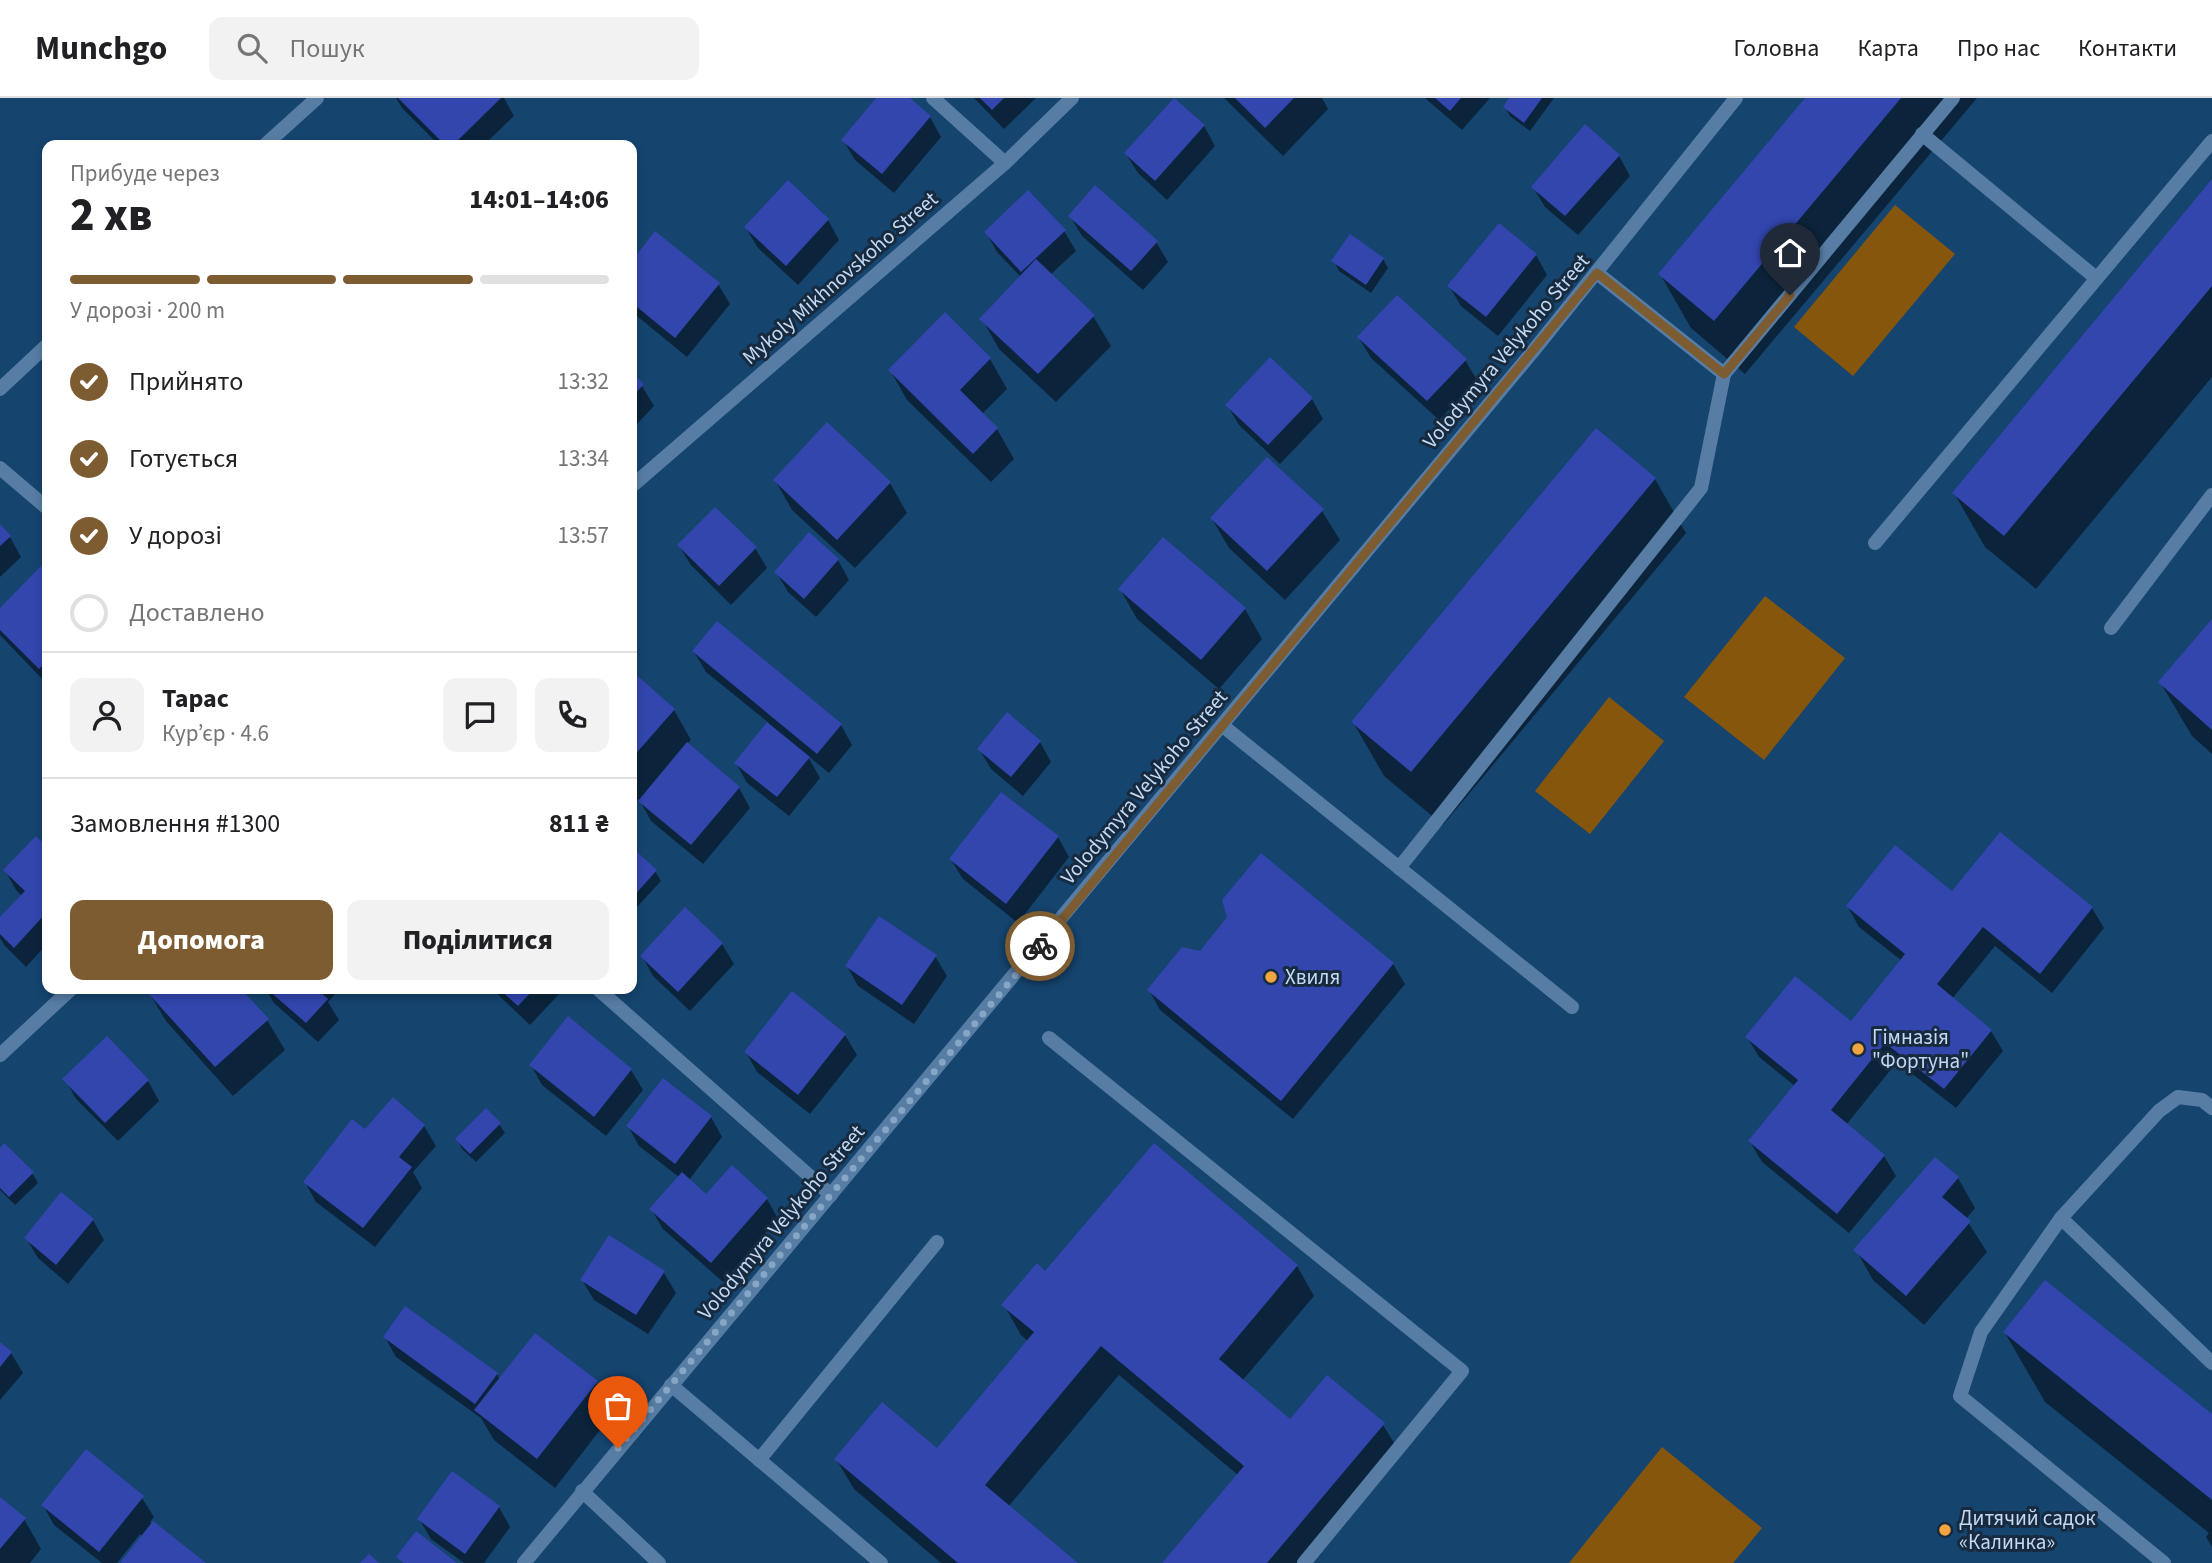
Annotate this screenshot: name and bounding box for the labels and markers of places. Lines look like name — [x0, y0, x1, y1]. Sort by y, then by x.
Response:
pin — [1760, 223, 1820, 295]
place label: Хвиля — [1285, 962, 1340, 992]
marker: Хвиля — [1263, 969, 1279, 985]
place label: Гімназія "Фортуна" — [1872, 1022, 1969, 1076]
marker: Гімназія "Фортуна" — [1850, 1041, 1866, 1057]
pin — [588, 1376, 648, 1448]
place label: Дитячий садок «Калинка» — [1959, 1503, 2096, 1557]
marker: Дитячий садок «Калинка» — [1937, 1522, 1953, 1538]

